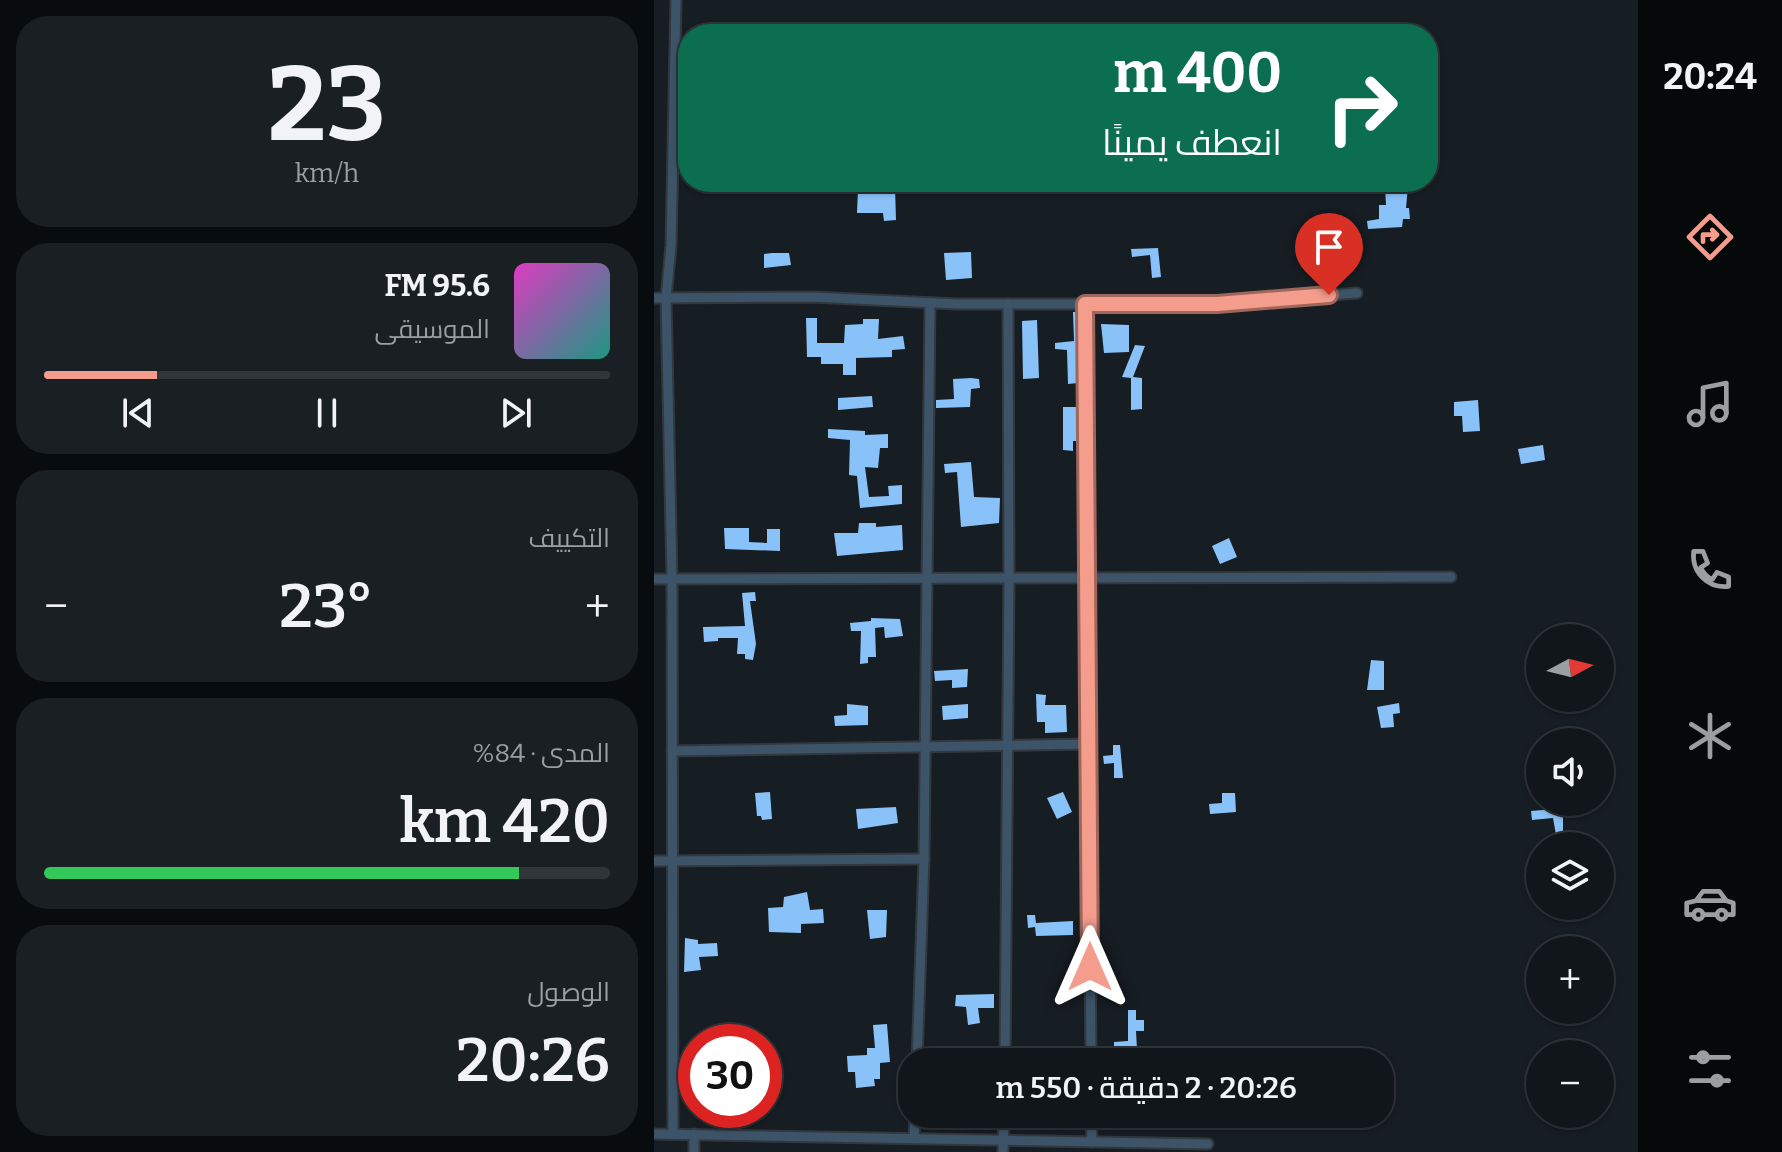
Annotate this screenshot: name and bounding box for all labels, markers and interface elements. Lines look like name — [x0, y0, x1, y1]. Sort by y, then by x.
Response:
text: 400 m — [1113, 40, 1282, 107]
text: 23 — [268, 43, 386, 168]
text: 20:24 — [1663, 55, 1757, 99]
icon: right — [1310, 56, 1414, 160]
text: انعطف يمينًا — [1102, 121, 1282, 165]
text: km/h — [295, 158, 359, 189]
icon: directions — [1682, 209, 1738, 265]
pin — [1295, 213, 1363, 295]
icon: arrive — [1307, 225, 1351, 269]
text: 95.6 FM — [384, 268, 490, 304]
text: الموسيقى — [375, 314, 490, 345]
icon: music — [1682, 376, 1738, 432]
icon: previous — [116, 391, 160, 435]
icon: pause — [305, 391, 349, 435]
icon: next — [494, 391, 538, 435]
text: التكييف — [528, 523, 610, 554]
icon: phone — [1682, 542, 1738, 598]
text: 23° — [279, 571, 374, 643]
text: − — [44, 580, 68, 633]
text: + — [585, 580, 610, 633]
north arrow — [1526, 624, 1614, 712]
map controls — [1526, 624, 1614, 1128]
icon: climate — [1682, 708, 1738, 764]
button: sound — [1526, 728, 1614, 816]
text: المدى · 84% — [472, 738, 610, 769]
text: 420 km — [400, 786, 610, 858]
button: layers — [1526, 832, 1614, 920]
icon: car — [1682, 875, 1738, 931]
position arrow — [1048, 925, 1132, 1009]
button: + — [1526, 936, 1614, 1024]
text: الوصول — [527, 977, 610, 1008]
speed limit sign: 30 — [678, 1024, 782, 1128]
text: 20:26 — [456, 1025, 610, 1097]
button: − — [1526, 1040, 1614, 1128]
icon: filters — [1682, 1041, 1738, 1097]
text: 20:26 · 2 دقيقة · 550 m — [995, 1070, 1297, 1106]

